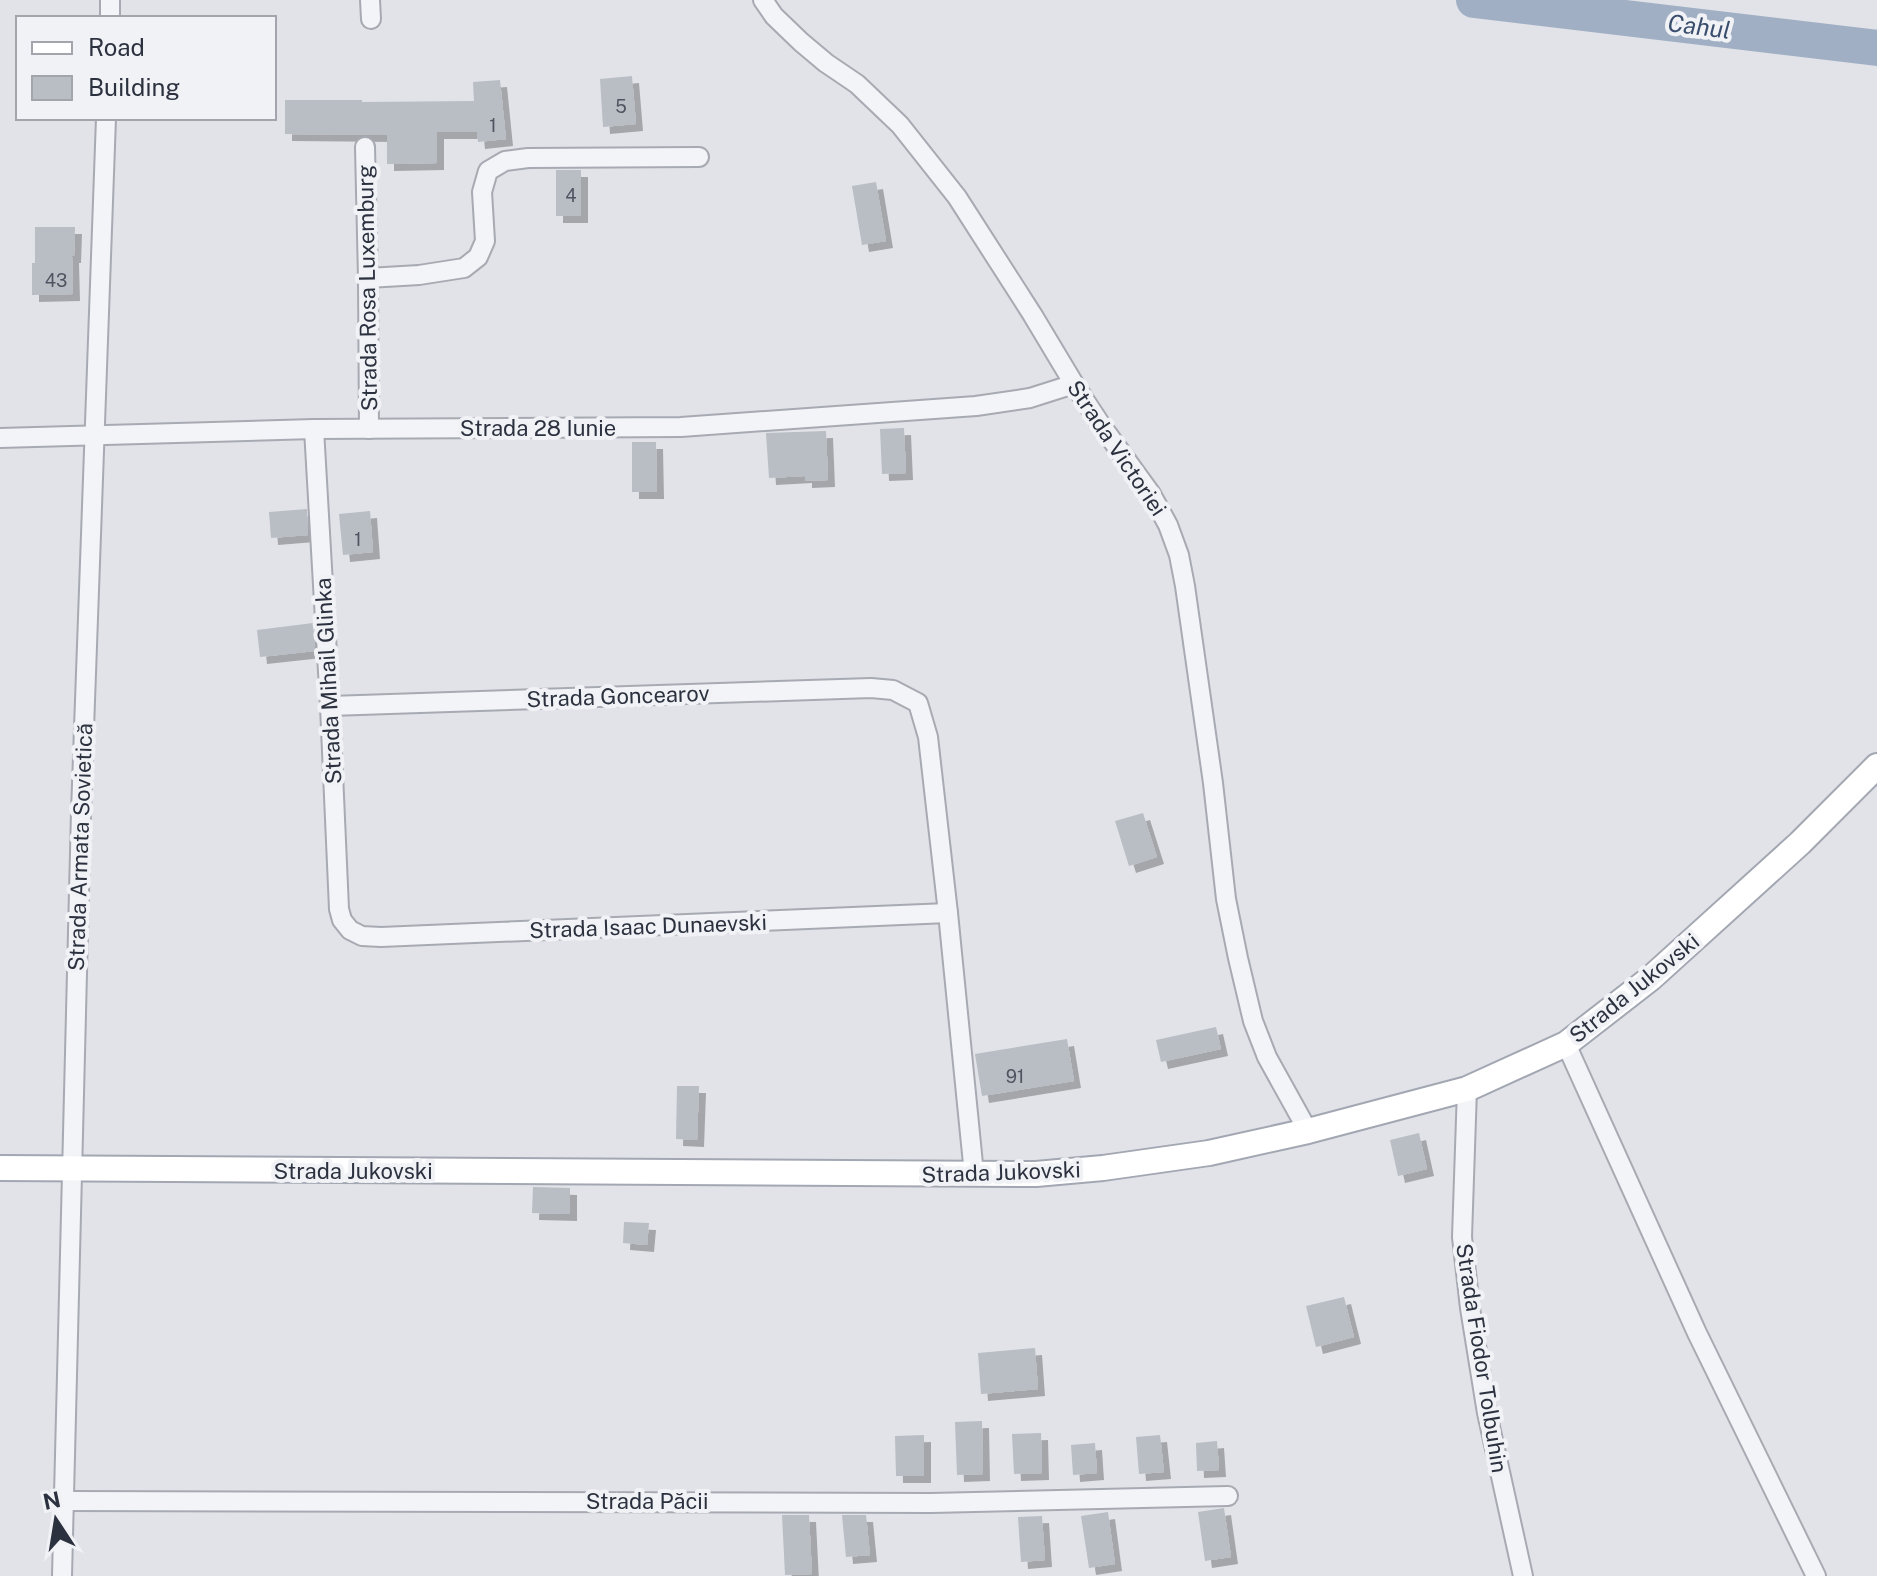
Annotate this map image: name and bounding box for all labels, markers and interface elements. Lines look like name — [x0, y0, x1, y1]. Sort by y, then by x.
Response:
water label: Cahul — [1666, 8, 1732, 44]
legend — [16, 16, 276, 120]
text: Road — [88, 33, 145, 61]
text: Building — [88, 73, 180, 101]
house number: 5 — [615, 96, 627, 117]
house number: 1 — [489, 115, 497, 136]
street label: Strada Rosa Luxemburg — [352, 165, 382, 411]
house number: 4 — [565, 185, 577, 206]
house number: 43 — [45, 270, 67, 291]
street label: Strada Victoriei — [1062, 375, 1172, 521]
street label: Strada 28 Iunie — [460, 415, 616, 441]
house number: 1 — [354, 529, 362, 550]
street label: Strada Mihail Glinka — [310, 577, 346, 785]
street label: Strada Goncearov — [526, 680, 710, 712]
street label: Strada Armata Sovietică — [63, 723, 97, 971]
street label: Strada Isaac Dunaevski — [529, 909, 767, 943]
street label: Strada Jukovski — [1564, 928, 1704, 1048]
house number: 91 — [1006, 1066, 1024, 1087]
street label: Strada Jukovski — [921, 1156, 1081, 1188]
street label: Strada Jukovski — [273, 1158, 433, 1184]
street label: Strada Fiodor Tolbuhin — [1451, 1241, 1513, 1475]
north arrow — [16, 1480, 96, 1560]
text: N — [41, 1486, 63, 1515]
street label: Strada Păcii — [586, 1488, 708, 1514]

